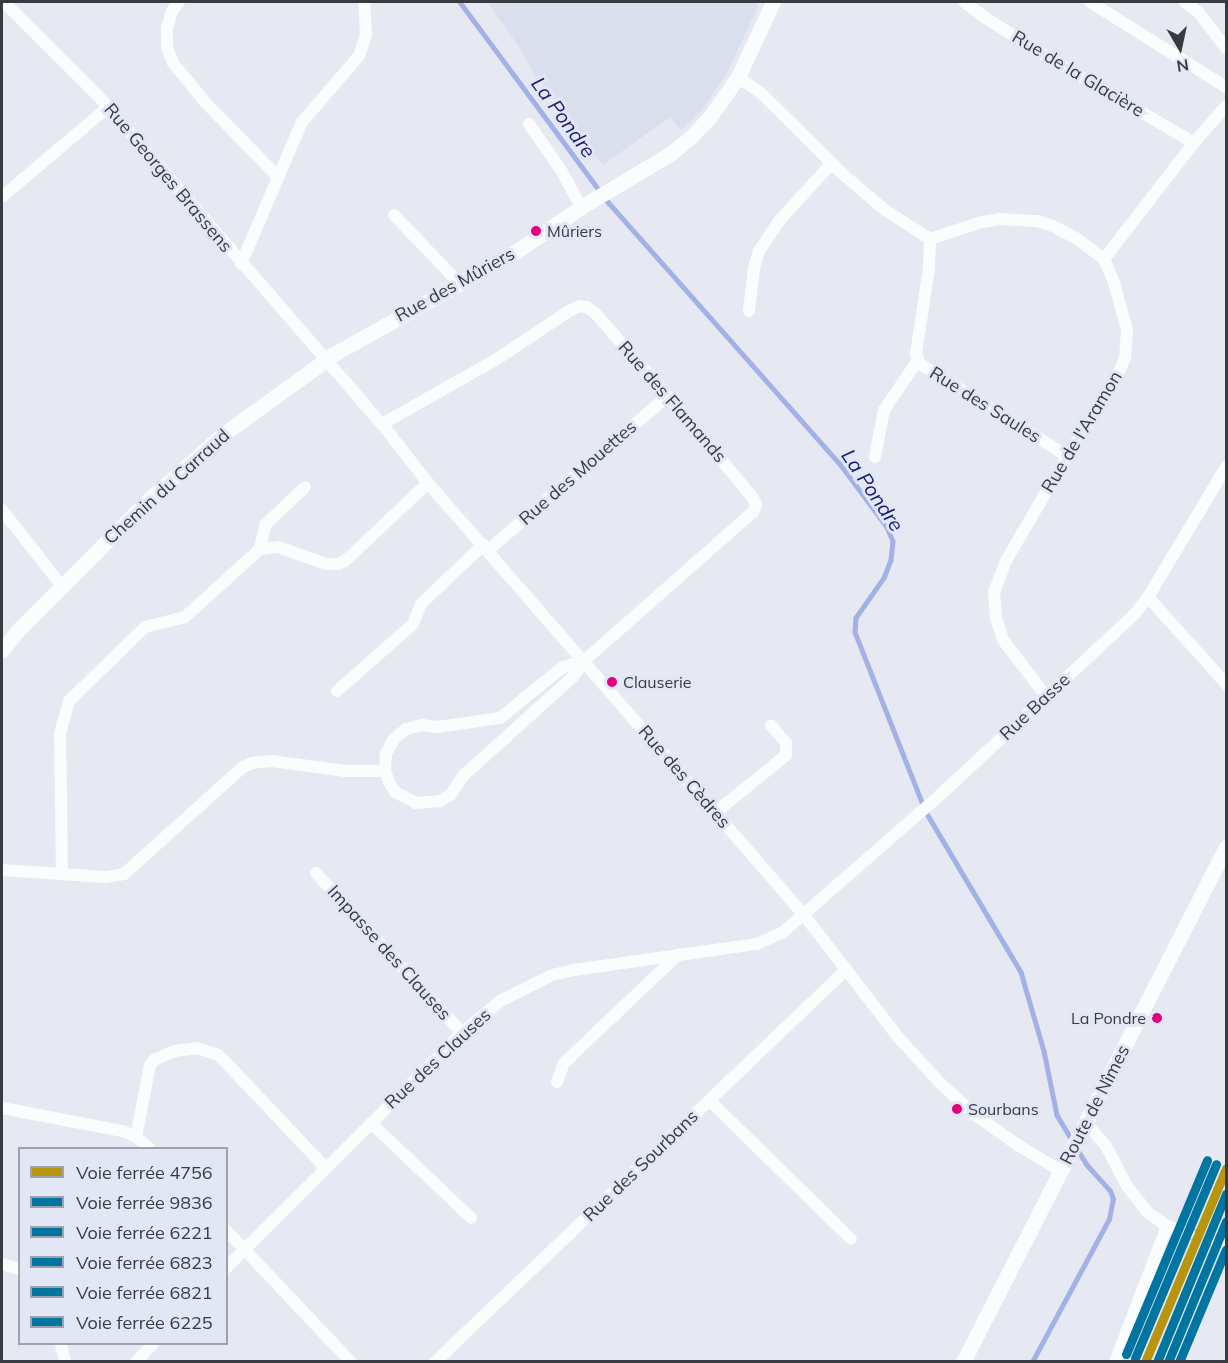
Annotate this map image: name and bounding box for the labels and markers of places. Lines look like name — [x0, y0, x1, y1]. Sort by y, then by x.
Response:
place label: Mûriers — [547, 221, 602, 241]
marker: Mûriers — [530, 225, 542, 237]
place label: Clauserie — [623, 672, 692, 692]
marker: Clauserie — [606, 676, 618, 688]
place label: La Pondre — [1071, 1008, 1146, 1028]
marker: La Pondre — [1151, 1012, 1163, 1024]
place label: Sourbans — [968, 1099, 1039, 1119]
marker: Sourbans — [951, 1103, 963, 1115]

